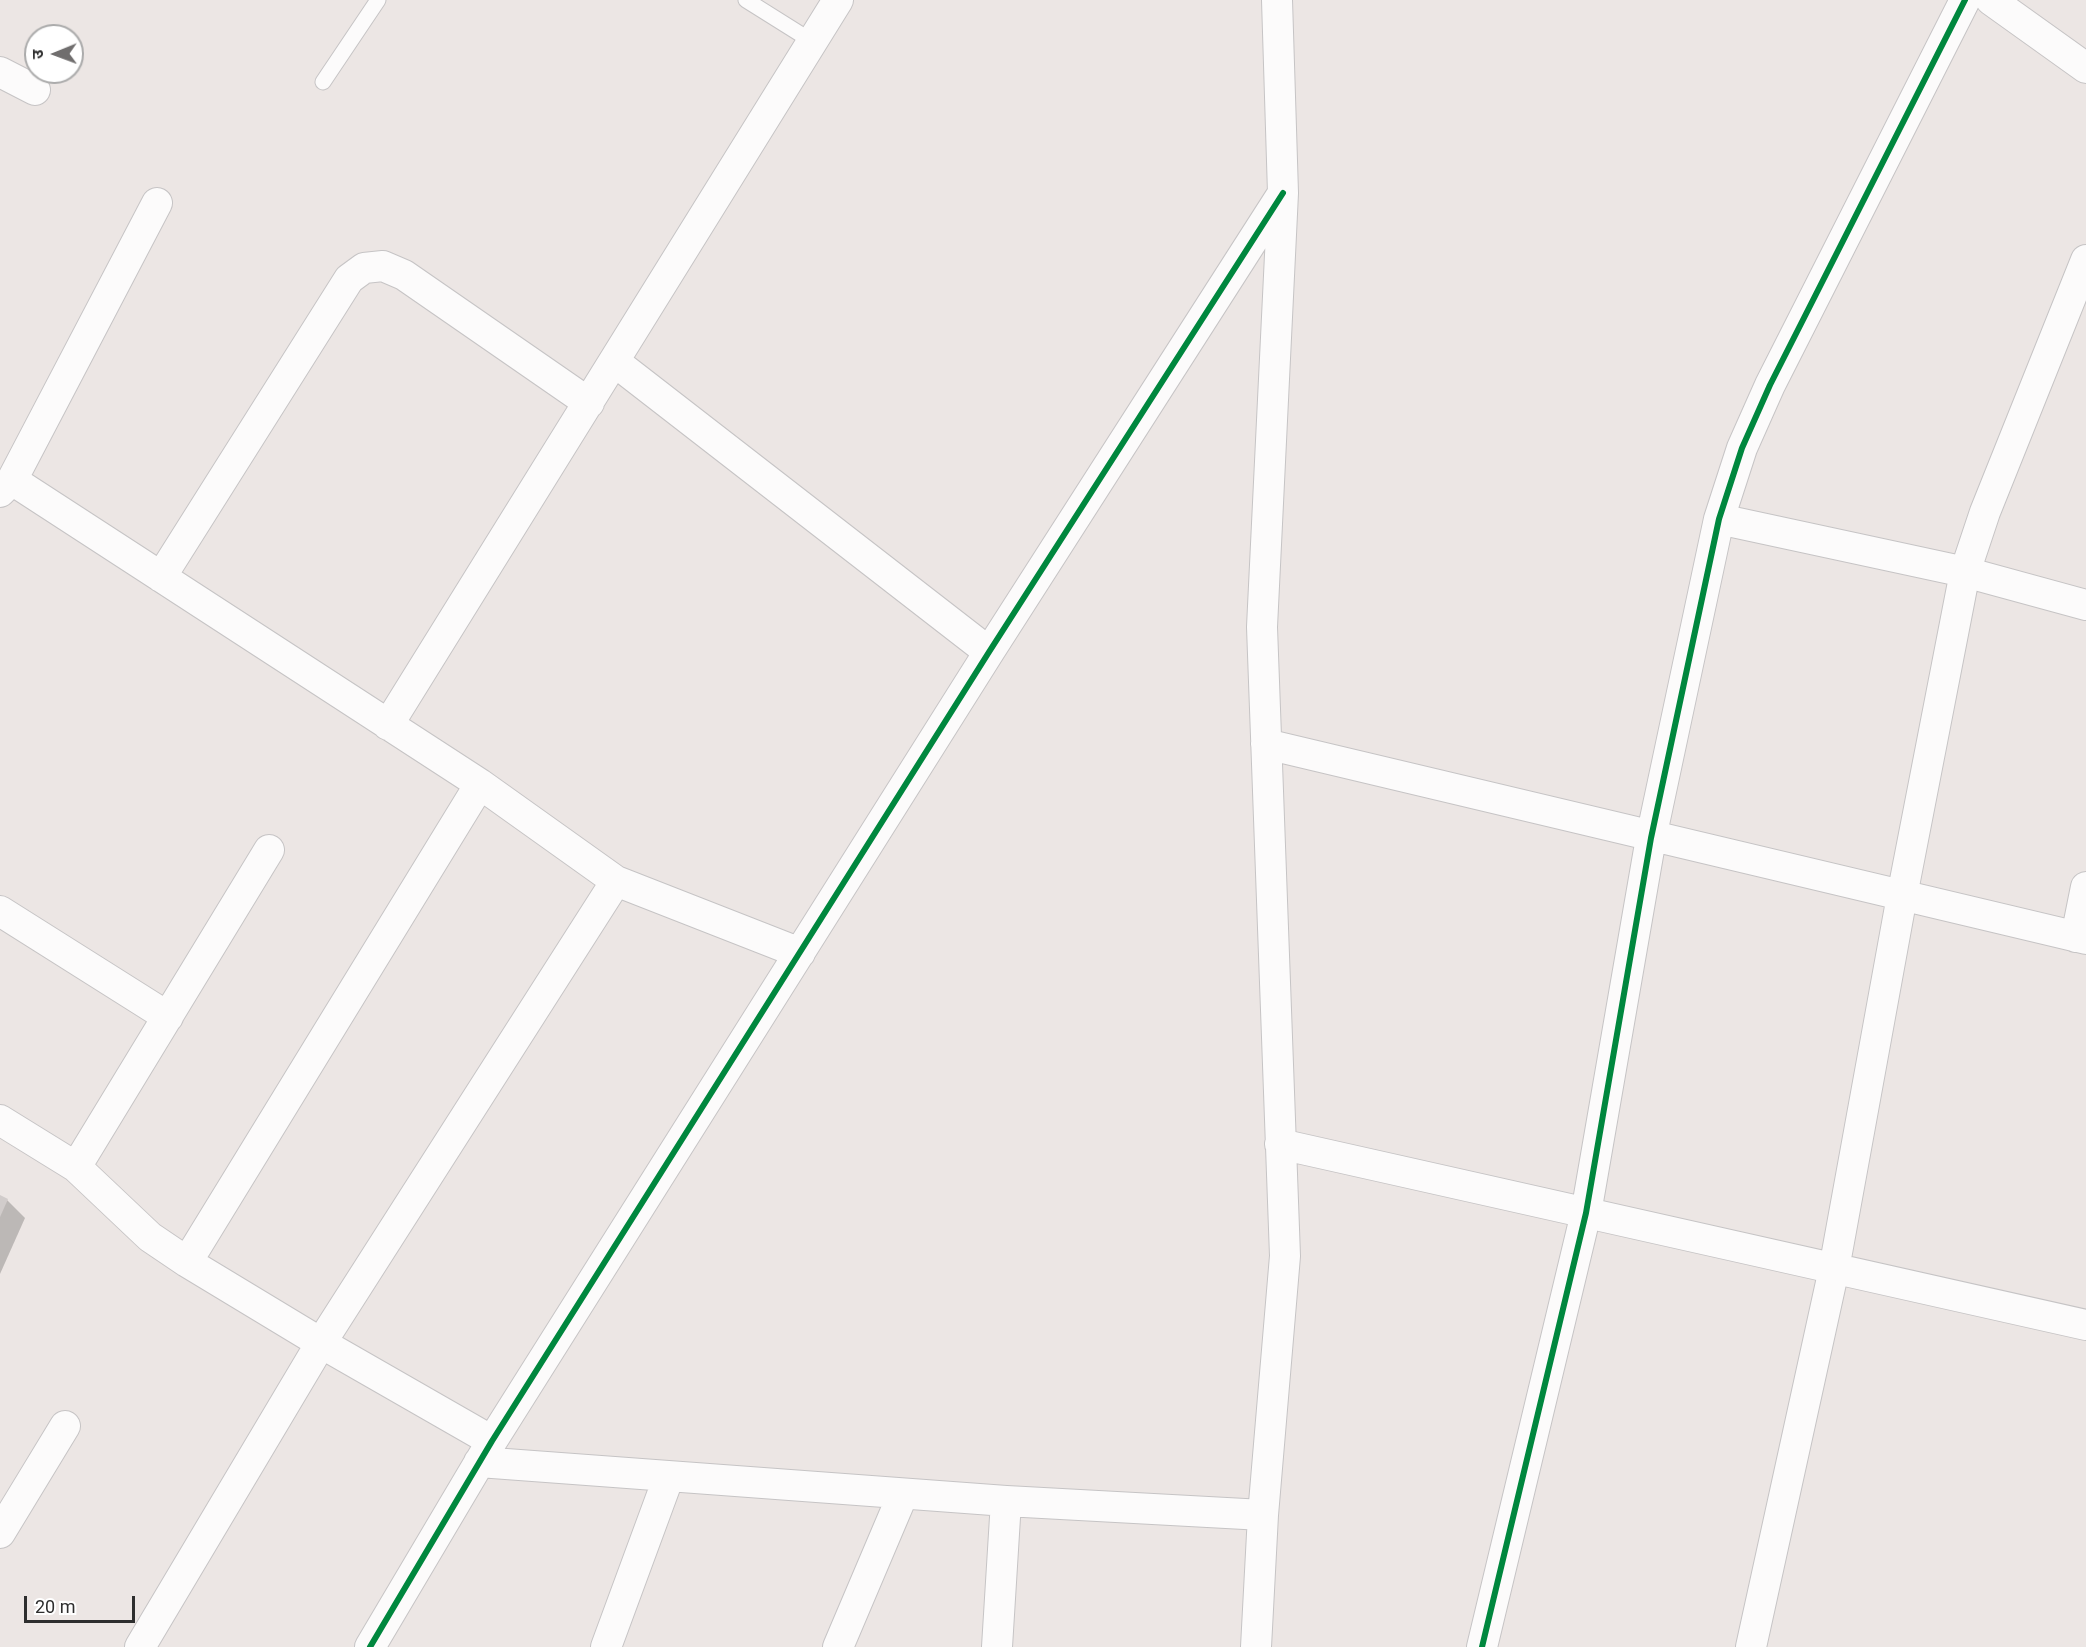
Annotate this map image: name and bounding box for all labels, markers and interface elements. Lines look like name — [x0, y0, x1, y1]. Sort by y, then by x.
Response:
north arrow — [24, 24, 84, 84]
text: उ — [28, 49, 47, 59]
scale bar — [27, 1584, 138, 1622]
text: 20 m — [35, 1596, 75, 1617]

